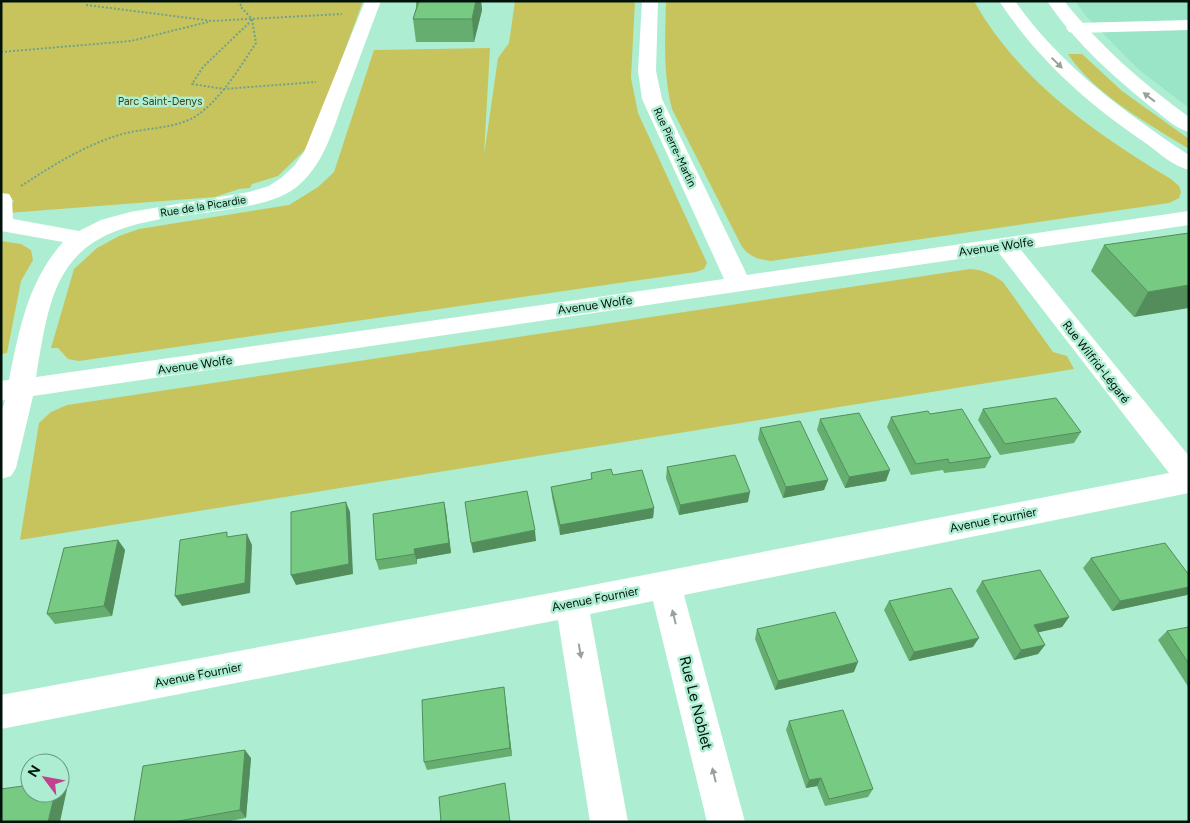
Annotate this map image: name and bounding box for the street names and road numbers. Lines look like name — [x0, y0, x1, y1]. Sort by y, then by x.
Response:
street label: Rue Pierre-Martin — [650, 105, 699, 189]
street label: Rue de la Picardie — [159, 193, 247, 220]
street label: Avenue Wolfe — [958, 235, 1035, 259]
street label: Avenue Wolfe — [557, 293, 634, 317]
street label: Rue Wilfrid-Légaré — [1060, 318, 1133, 406]
street label: Avenue Wolfe — [157, 353, 234, 377]
street label: Avenue Fournier — [949, 505, 1037, 535]
street label: Avenue Fournier — [551, 584, 639, 614]
street label: Rue Le Noblet — [676, 654, 716, 752]
street label: Avenue Fournier — [154, 660, 242, 690]

